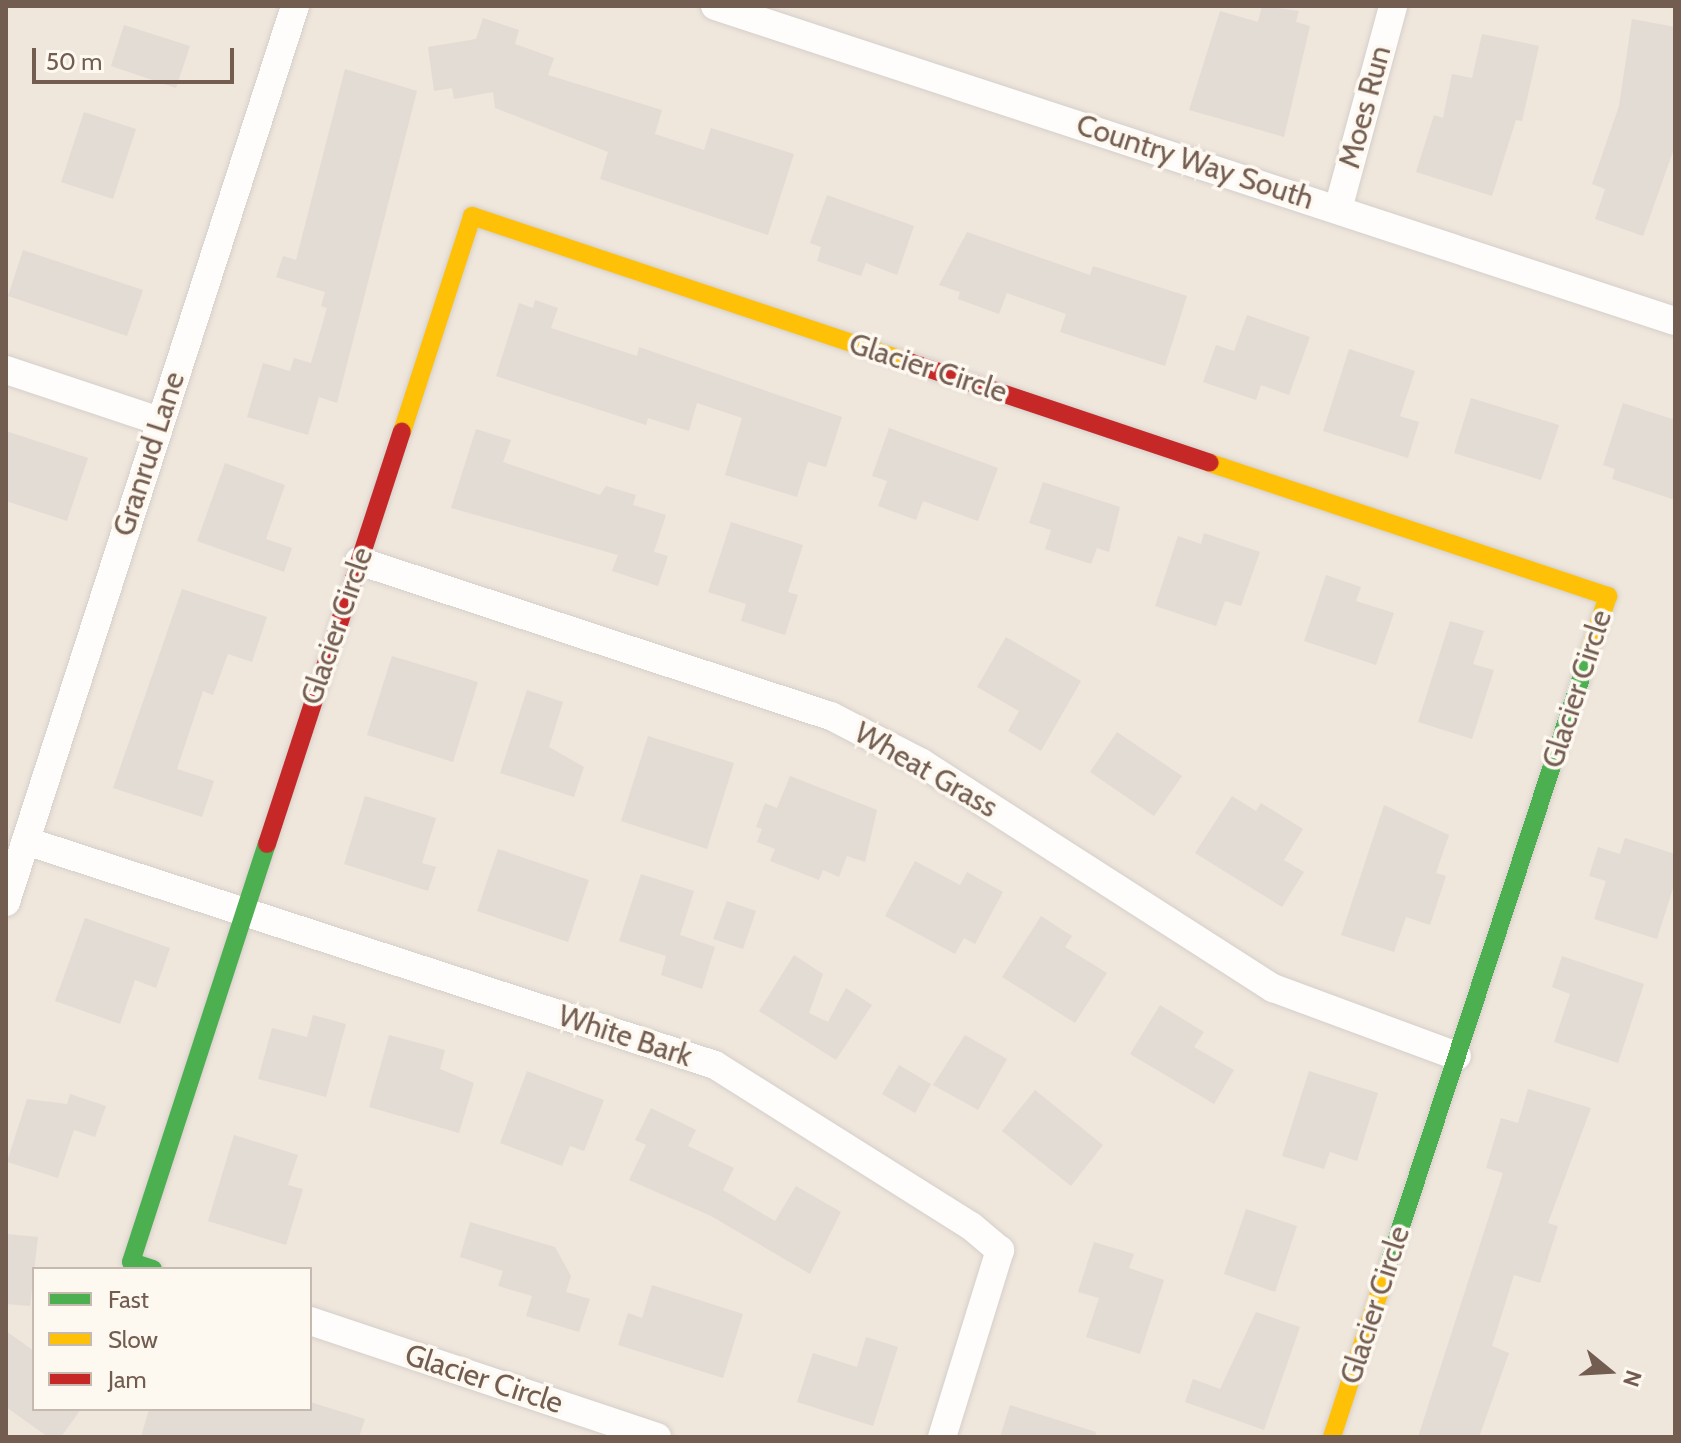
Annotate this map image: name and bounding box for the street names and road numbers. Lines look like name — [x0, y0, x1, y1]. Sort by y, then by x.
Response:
street label: Moes Run — [1331, 42, 1399, 172]
street label: Country Way South — [1072, 107, 1318, 217]
street label: Glacier Circle — [845, 326, 1011, 410]
street label: Granrud Lane — [106, 367, 192, 541]
street label: Glacier Circle — [293, 543, 381, 709]
street label: Glacier Circle — [1535, 606, 1619, 772]
street label: Wheat Grass — [848, 715, 1004, 825]
street label: White Bark — [554, 998, 696, 1074]
street label: Glacier Circle — [1333, 1222, 1417, 1388]
street label: Glacier Circle — [401, 1337, 567, 1421]

